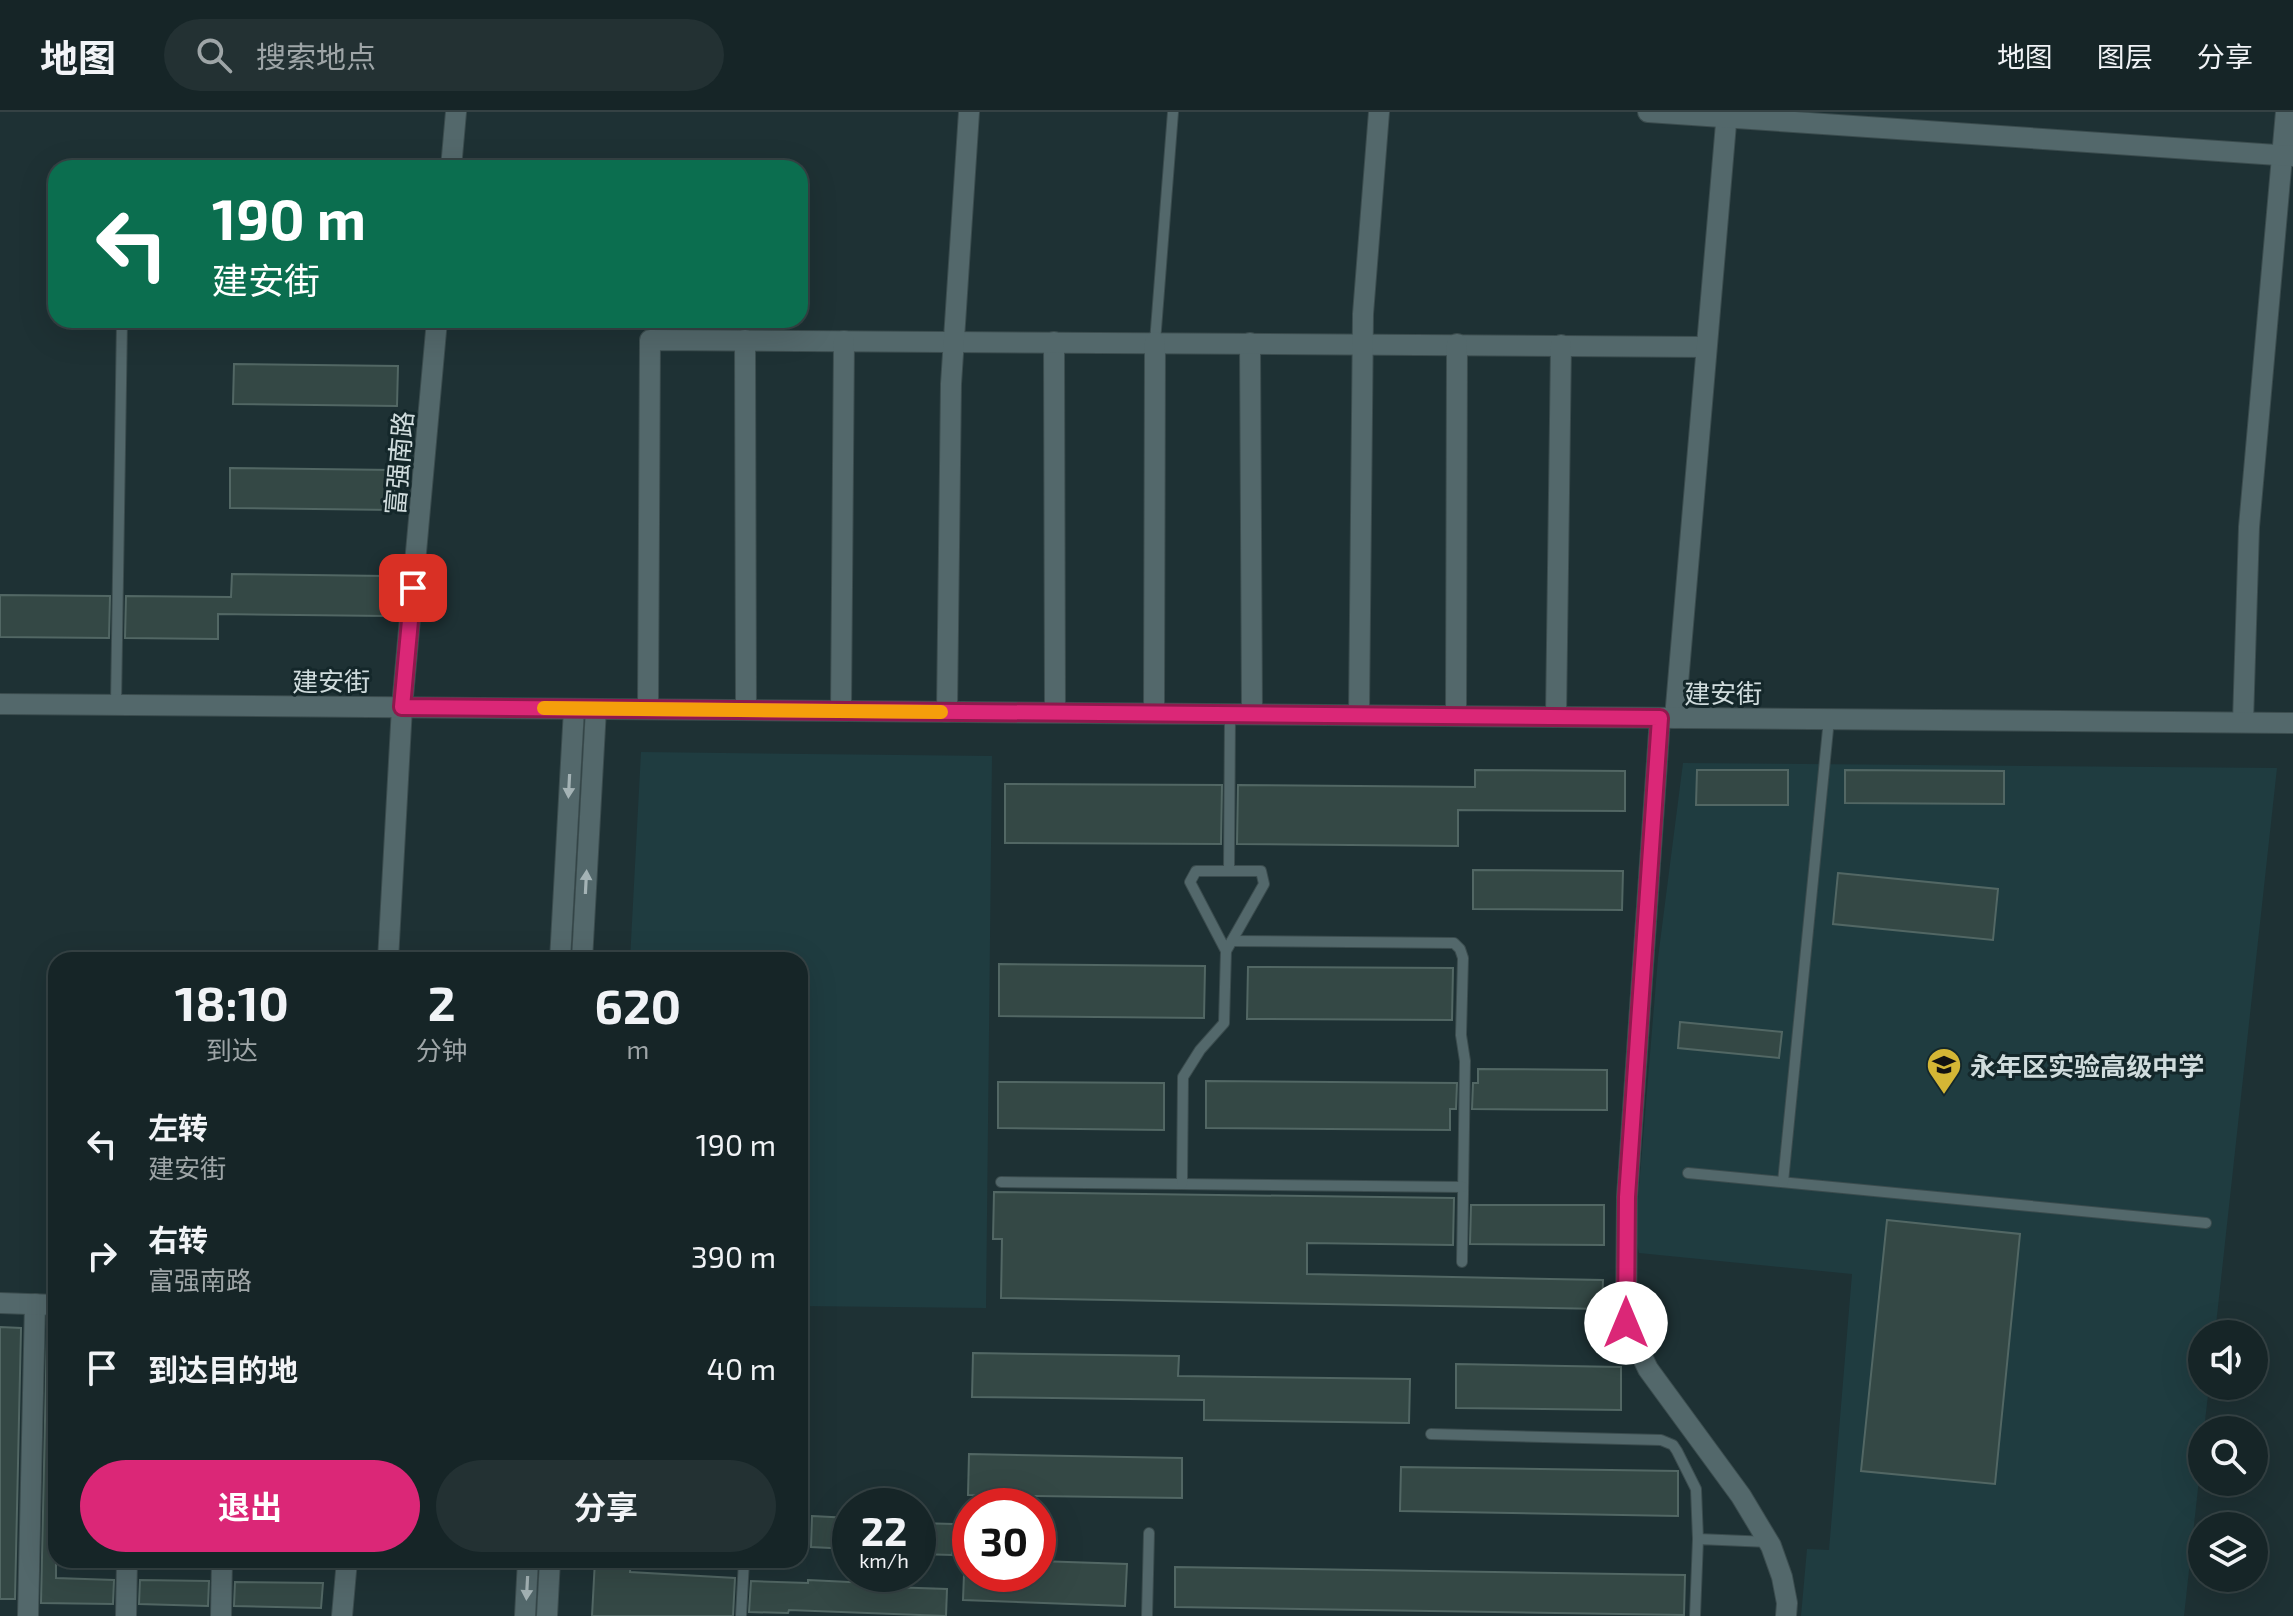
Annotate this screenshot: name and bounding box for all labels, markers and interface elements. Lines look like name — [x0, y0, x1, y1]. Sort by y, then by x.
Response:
search box — [164, 19, 724, 91]
icon: search — [192, 33, 236, 77]
text: 地图 — [40, 34, 116, 80]
text: 搜索地点 — [256, 38, 376, 74]
text: 地图 — [1997, 39, 2053, 73]
text: 图层 — [2097, 39, 2153, 73]
text: 分享 — [2197, 39, 2253, 73]
text: 190 m — [212, 184, 366, 251]
icon: left — [80, 192, 184, 296]
text: 建安街 — [212, 258, 320, 301]
street label: 富强南路 — [378, 410, 418, 516]
pin — [379, 554, 447, 622]
icon: arrive — [391, 566, 435, 610]
street label: 建安街 — [292, 665, 370, 696]
street label: 建安街 — [1684, 677, 1762, 708]
one-way arrow — [563, 774, 576, 799]
one-way arrow — [580, 869, 593, 894]
text: 18:10 — [175, 973, 289, 1031]
text: 2 — [428, 973, 456, 1031]
text: 620 — [595, 976, 681, 1034]
text: m — [626, 1033, 649, 1064]
text: 到达 — [206, 1034, 258, 1065]
text: 分钟 — [416, 1034, 468, 1065]
school or university icon: 永年区实验高级中学 — [1925, 1046, 1963, 1096]
place label: 永年区实验高级中学 — [1970, 1050, 2204, 1081]
text: 左转 — [148, 1109, 208, 1145]
icon: left — [80, 1122, 124, 1166]
text: 190 m — [696, 1126, 776, 1162]
text: 建安街 — [148, 1152, 226, 1183]
text: 右转 — [148, 1221, 208, 1257]
icon: right — [80, 1234, 124, 1278]
text: 390 m — [691, 1238, 776, 1274]
text: 富强南路 — [148, 1264, 252, 1295]
position arrow — [1584, 1281, 1668, 1365]
map controls — [2188, 1320, 2268, 1592]
button: sound — [2188, 1320, 2268, 1400]
icon: arrive — [80, 1346, 124, 1390]
text: 40 m — [706, 1350, 776, 1386]
text: 到达目的地 — [148, 1351, 298, 1387]
button: search — [2188, 1416, 2268, 1496]
button: 退出 — [80, 1460, 420, 1552]
button: 分享 — [436, 1460, 776, 1552]
speed limit sign: 30 — [952, 1488, 1056, 1592]
text: 22 — [861, 1506, 907, 1554]
button: layers — [2188, 1512, 2268, 1592]
text: km/h — [859, 1548, 909, 1572]
one-way arrow — [520, 1576, 533, 1601]

